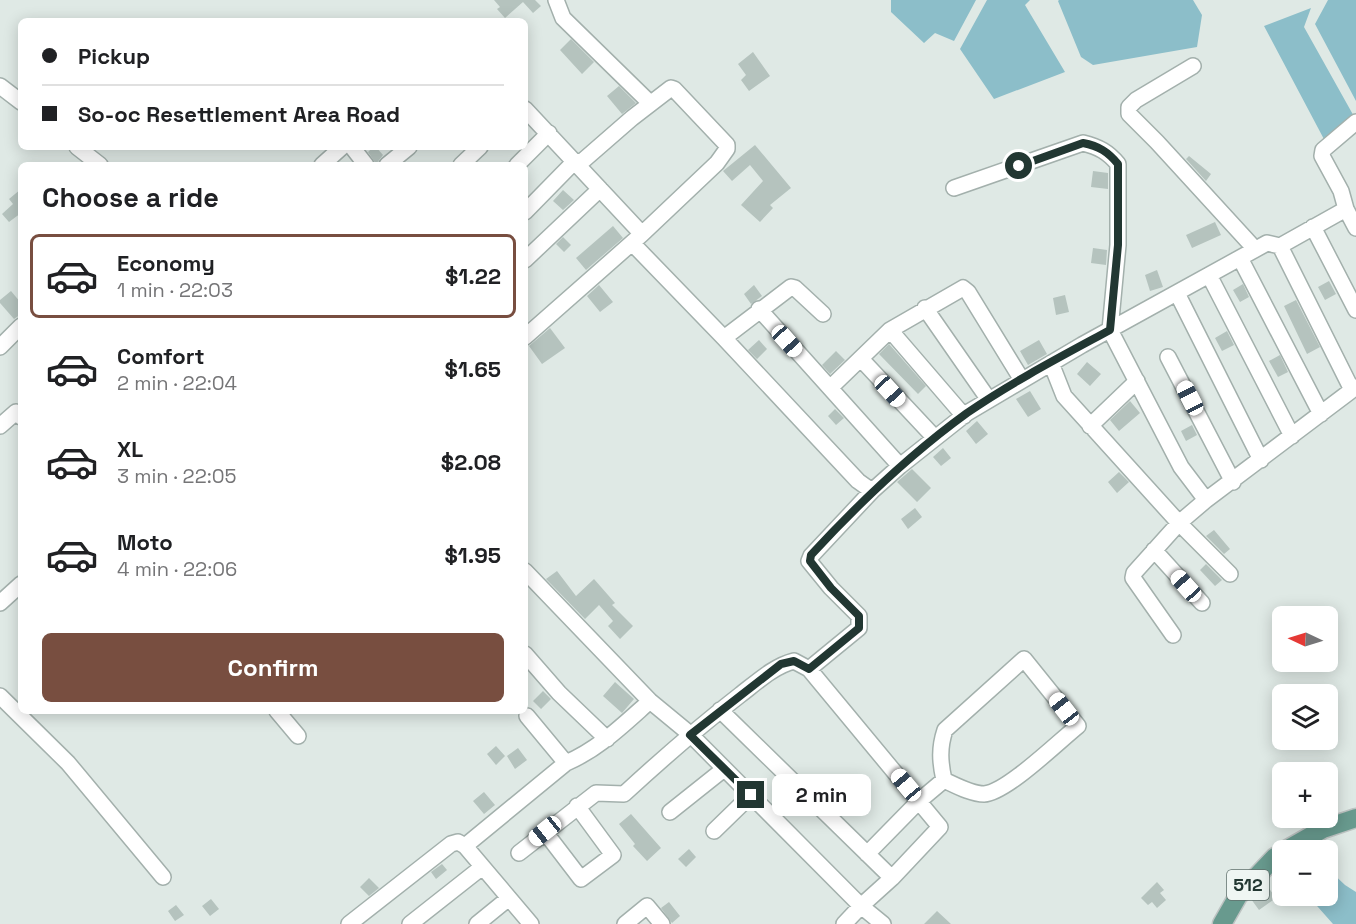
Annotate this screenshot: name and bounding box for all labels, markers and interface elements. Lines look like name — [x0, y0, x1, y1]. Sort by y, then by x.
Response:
text: Pickup — [78, 42, 150, 70]
text: So-oc Resettlement Area Road — [78, 100, 400, 128]
route start — [1005, 152, 1032, 179]
text: Choose a ride — [42, 180, 219, 215]
icon: car — [45, 249, 99, 303]
text: Economy — [117, 249, 215, 277]
text: $1.22 — [445, 262, 501, 290]
text: 1 min · 22:03 — [117, 277, 233, 303]
car — [768, 322, 806, 360]
icon: car — [45, 342, 99, 396]
text: Comfort — [117, 342, 205, 370]
text: $1.65 — [445, 355, 501, 383]
text: 2 min · 22:04 — [117, 370, 237, 396]
car — [871, 372, 909, 410]
car — [1174, 378, 1206, 418]
icon: car — [45, 435, 99, 489]
text: XL — [117, 435, 143, 463]
text: $2.08 — [441, 448, 501, 476]
text: 3 min · 22:05 — [117, 463, 237, 489]
icon: car — [45, 528, 99, 582]
text: Moto — [117, 528, 173, 556]
text: $1.95 — [444, 541, 501, 569]
text: 4 min · 22:06 — [117, 556, 237, 582]
car — [1167, 567, 1205, 605]
north arrow — [1272, 606, 1338, 672]
map controls — [1272, 606, 1338, 906]
button: Confirm — [42, 633, 504, 702]
button: layers — [1272, 684, 1338, 750]
car — [1046, 689, 1082, 729]
button: + — [1272, 762, 1338, 828]
car — [888, 765, 924, 805]
callout: 2 min — [772, 774, 871, 816]
route end — [737, 781, 764, 808]
text: 2 min — [796, 782, 847, 808]
car — [525, 813, 565, 849]
button: − — [1272, 840, 1338, 906]
road number: 512 — [1227, 870, 1269, 900]

